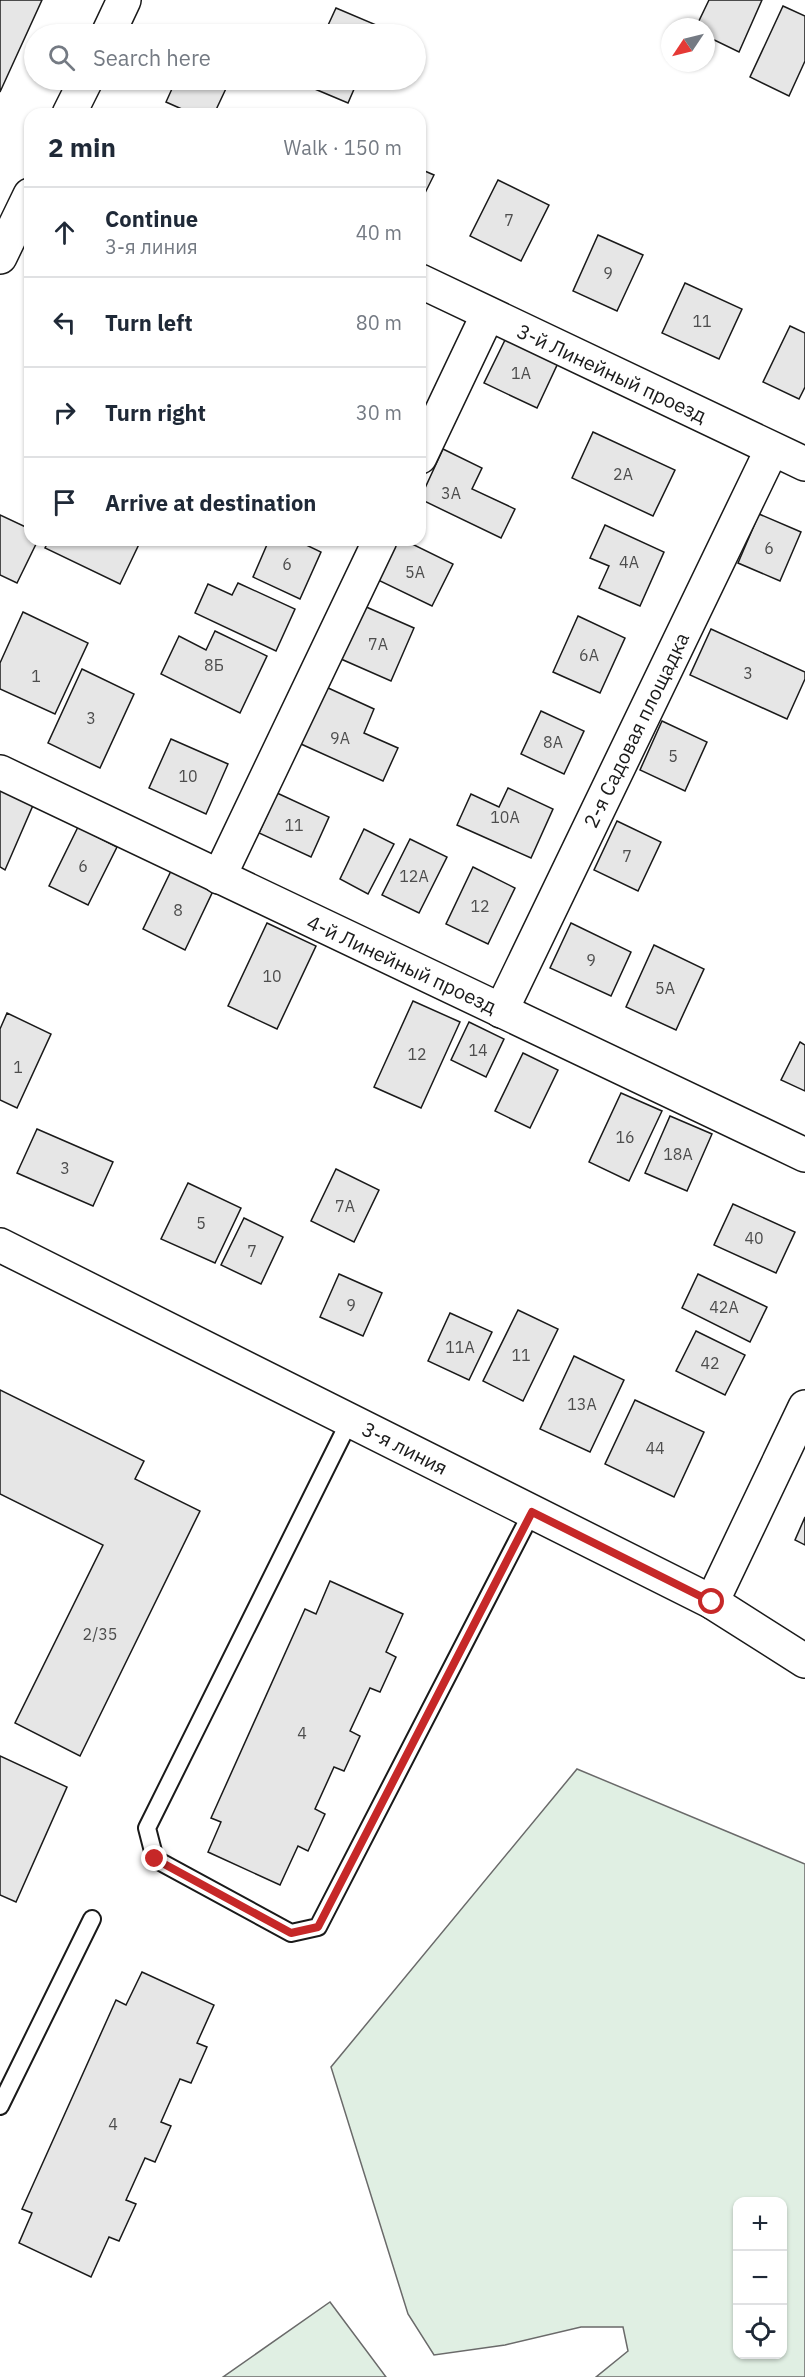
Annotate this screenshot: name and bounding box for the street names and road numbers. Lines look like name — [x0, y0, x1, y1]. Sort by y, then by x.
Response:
street label: 3-й Линейный проезд — [513, 317, 711, 429]
street label: 2-я Cадовая площадка — [577, 627, 695, 832]
street label: 4-й Линейный проезд — [303, 908, 501, 1020]
street label: 3-я линия — [358, 1415, 452, 1481]

